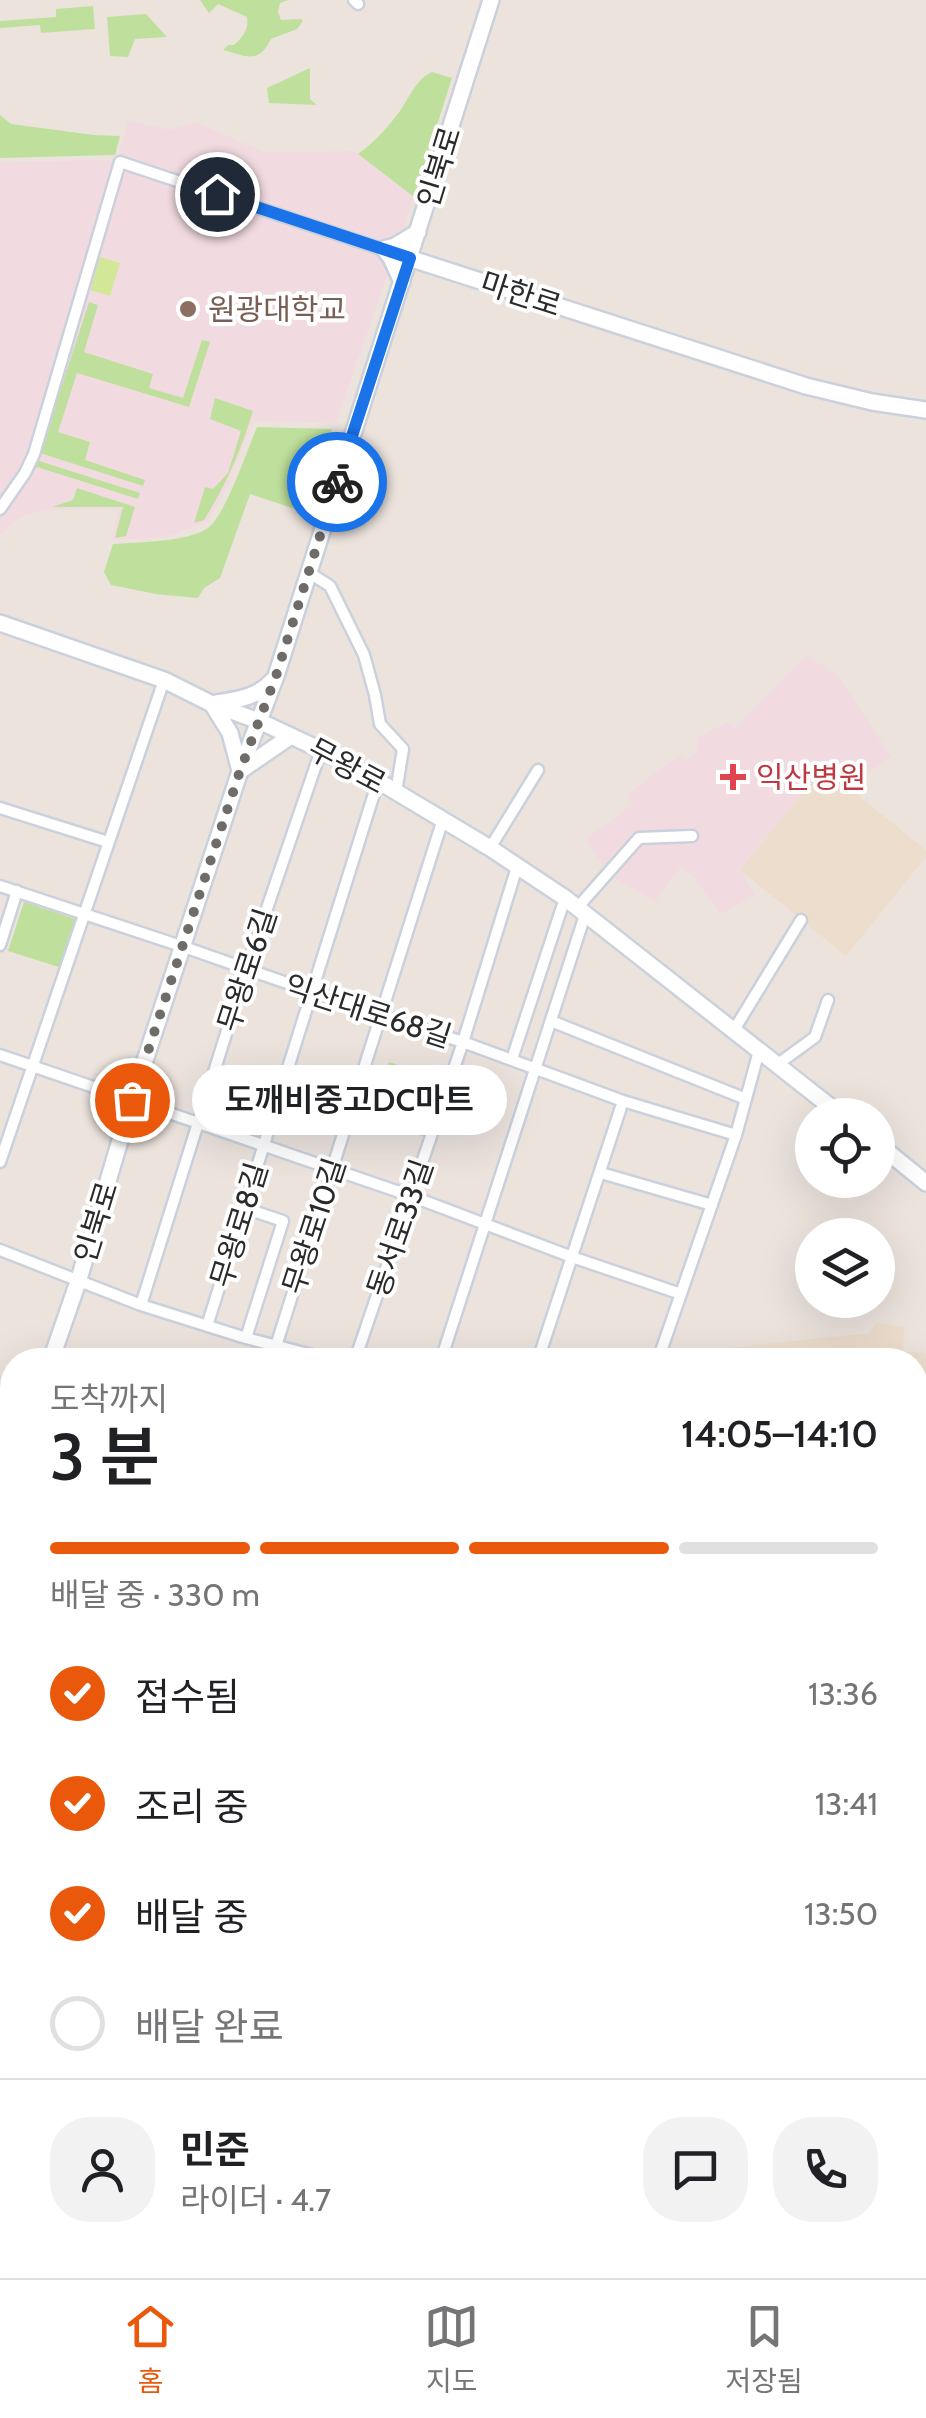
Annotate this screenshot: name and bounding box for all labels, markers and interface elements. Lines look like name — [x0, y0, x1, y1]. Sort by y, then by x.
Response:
street label: 인북로 — [409, 122, 469, 212]
pin — [175, 152, 260, 237]
icon: home — [190, 167, 245, 222]
street label: 마한로 — [476, 264, 566, 324]
place label: 원광대학교 — [208, 291, 346, 328]
marker: 원광대학교 — [177, 298, 199, 320]
courier — [287, 432, 387, 532]
icon: bike — [310, 455, 365, 510]
street label: 무왕로 — [302, 730, 392, 802]
place label: 익산병원 — [756, 759, 866, 796]
marker: 익산병원 — [720, 764, 746, 790]
street label: 무왕로6길 — [210, 904, 284, 1036]
street label: 익산대로68길 — [280, 967, 456, 1055]
pin — [90, 1058, 175, 1143]
callout: 도깨비중고DC마트 — [192, 1065, 507, 1135]
icon: bag — [105, 1073, 160, 1128]
text: 도깨비중고DC마트 — [225, 1080, 474, 1119]
map controls — [795, 1098, 895, 1318]
button: locate — [795, 1098, 895, 1198]
street label: 무왕로10길 — [275, 1153, 353, 1299]
street label: 동서로33길 — [359, 1154, 441, 1302]
street label: 무왕로8길 — [203, 1158, 275, 1292]
street label: 인북로 — [66, 1177, 126, 1267]
button: layers — [795, 1218, 895, 1318]
text: 도착까지 — [50, 1379, 168, 1418]
text: 14:05–14:10 — [681, 1410, 878, 1457]
text: 3 분 — [50, 1417, 160, 1496]
text: 배달 중 · 330 m — [50, 1575, 260, 1614]
icon: check — [50, 1666, 105, 1721]
text: 접수됨 — [135, 1673, 240, 1720]
text: 13:36 — [808, 1674, 878, 1713]
icon: check — [50, 1776, 105, 1831]
text: 조리 중 — [135, 1783, 248, 1830]
text: 13:41 — [815, 1784, 878, 1823]
icon: check — [50, 1886, 105, 1941]
text: 배달 중 — [135, 1893, 248, 1940]
text: 13:50 — [804, 1894, 878, 1933]
text: 배달 완료 — [135, 2003, 283, 2050]
button: person — [50, 2117, 155, 2222]
button: chat — [643, 2117, 748, 2222]
button: phone — [773, 2117, 878, 2222]
text: 민준 — [180, 2126, 250, 2173]
text: 라이더 · 4.7 — [180, 2180, 331, 2219]
tab: 홈 — [123, 2299, 178, 2399]
tab: 지도 — [424, 2299, 479, 2399]
tab: 저장됨 — [726, 2299, 803, 2399]

